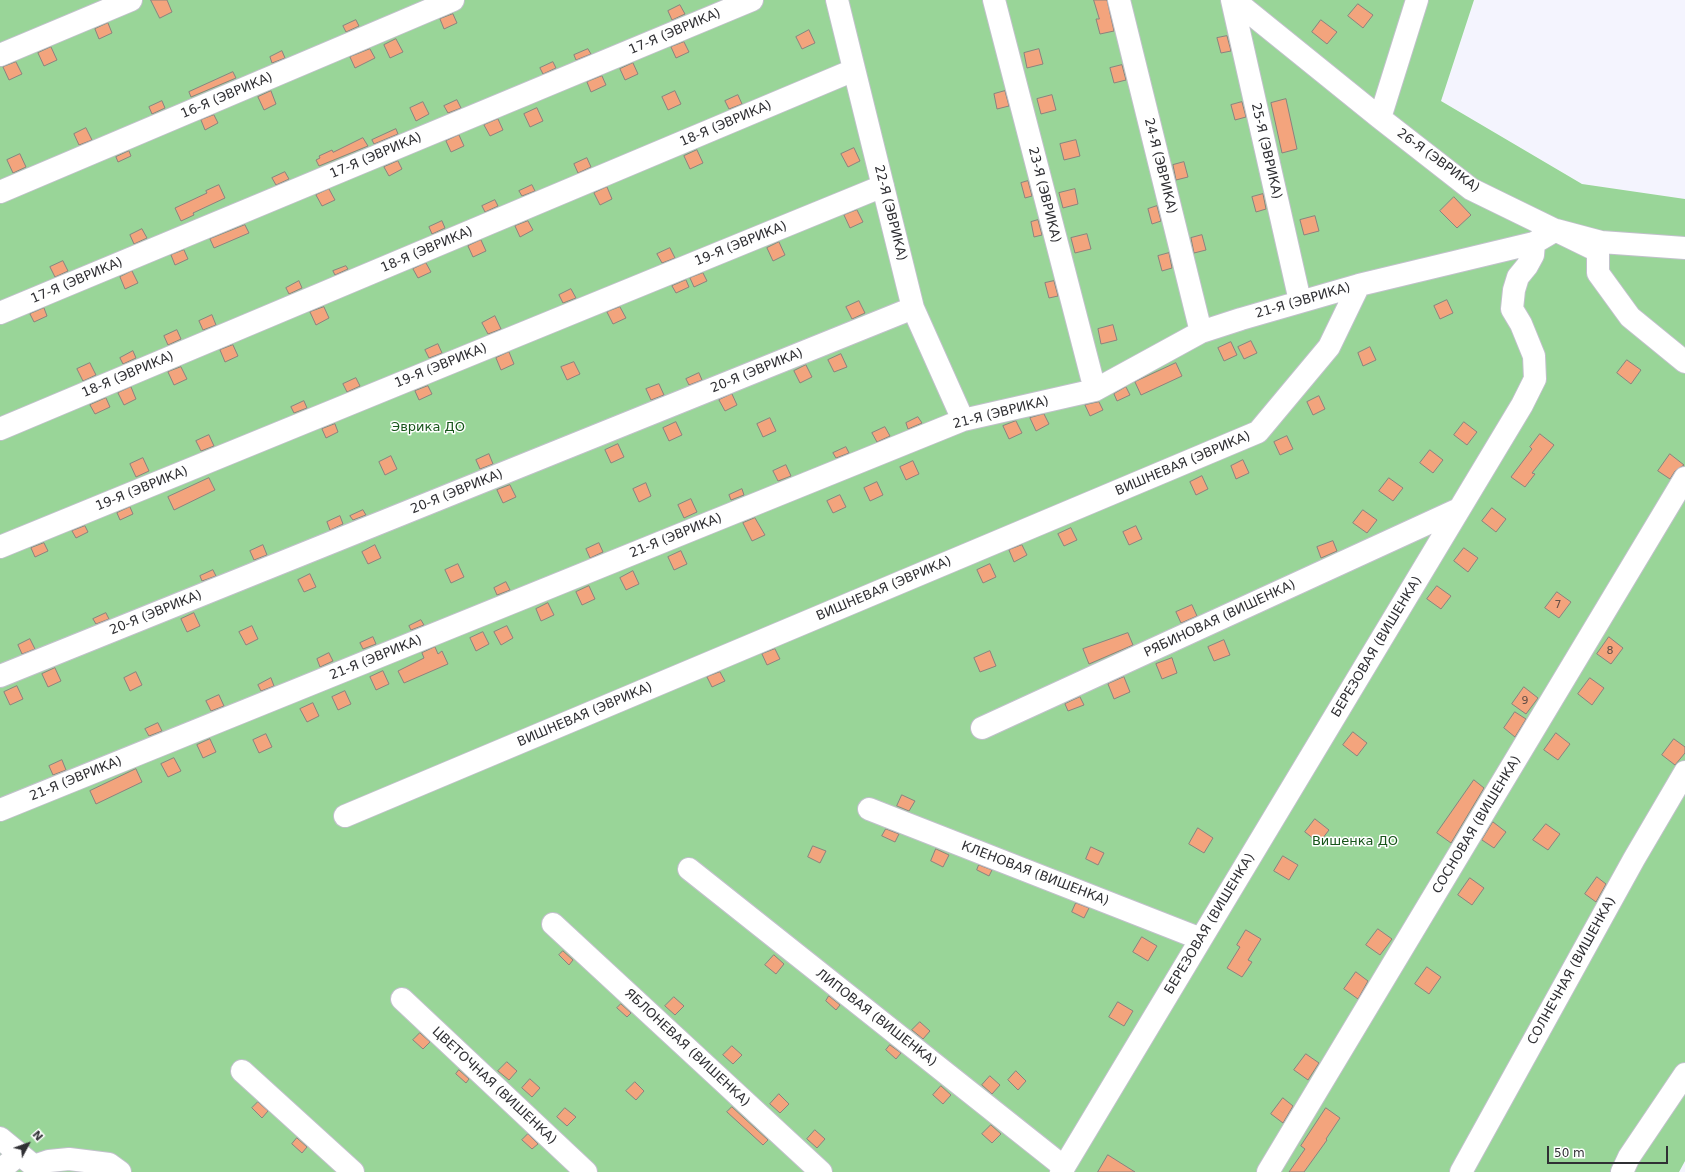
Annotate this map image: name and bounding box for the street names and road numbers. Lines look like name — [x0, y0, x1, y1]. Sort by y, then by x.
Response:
street label: 17-Я (ЭВРИКА) — [627, 6, 723, 58]
street label: 16-Я (ЭВРИКА) — [179, 70, 275, 122]
street label: 18-Я (ЭВРИКА) — [678, 98, 774, 150]
street label: 25-Я (ЭВРИКА) — [1247, 101, 1285, 201]
street label: 24-Я (ЭВРИКА) — [1141, 116, 1179, 216]
street label: 26-Я (ЭВРИКА) — [1394, 126, 1482, 196]
street label: 17-Я (ЭВРИКА) — [328, 130, 424, 182]
street label: 23-Я (ЭВРИКА) — [1025, 145, 1063, 245]
street label: 22-Я (ЭВРИКА) — [871, 163, 909, 263]
street label: 19-Я (ЭВРИКА) — [693, 218, 789, 270]
street label: 18-Я (ЭВРИКА) — [379, 224, 475, 276]
street label: 17-Я (ЭВРИКА) — [29, 255, 125, 307]
street label: 21-Я (ЭВРИКА) — [1254, 280, 1352, 322]
street label: 19-Я (ЭВРИКА) — [393, 340, 489, 392]
street label: 20-Я (ЭВРИКА) — [709, 345, 805, 397]
street label: 18-Я (ЭВРИКА) — [80, 349, 176, 401]
street label: 21-Я (ЭВРИКА) — [951, 394, 1051, 432]
street label: ВИШНЕВАЯ (ЭВРИКА) — [1113, 428, 1253, 500]
street label: 19-Я (ЭВРИКА) — [94, 463, 190, 515]
street label: 20-Я (ЭВРИКА) — [409, 466, 505, 518]
street label: 21-Я (ЭВРИКА) — [628, 510, 724, 562]
street label: ВИШНЕВАЯ (ЭВРИКА) — [814, 553, 954, 625]
street label: БЕРЕЗОВАЯ (ВИШЕНКА) — [1329, 574, 1425, 720]
street label: РЯБИНОВАЯ (ВИШЕНКА) — [1142, 577, 1298, 661]
street label: 20-Я (ЭВРИКА) — [108, 587, 204, 639]
street label: 21-Я (ЭВРИКА) — [328, 632, 424, 684]
street label: ВИШНЕВАЯ (ЭВРИКА) — [515, 679, 655, 751]
street label: 21-Я (ЭВРИКА) — [28, 753, 124, 805]
street label: СОСНОВАЯ (ВИШЕНКА) — [1430, 753, 1524, 897]
street label: КЛЕНОВАЯ (ВИШЕНКА) — [959, 839, 1111, 909]
street label: БЕРЕЗОВАЯ (ВИШЕНКА) — [1162, 851, 1258, 997]
street label: СОЛНЕЧНАЯ (ВИШЕНКА) — [1525, 894, 1619, 1048]
street label: ЛИПОВАЯ (ВИШЕНКА) — [812, 966, 940, 1070]
street label: ЯБЛОНЕВАЯ (ВИШЕНКА) — [621, 986, 753, 1110]
street label: ЦВЕТОЧНАЯ (ВИШЕНКА) — [428, 1024, 560, 1148]

